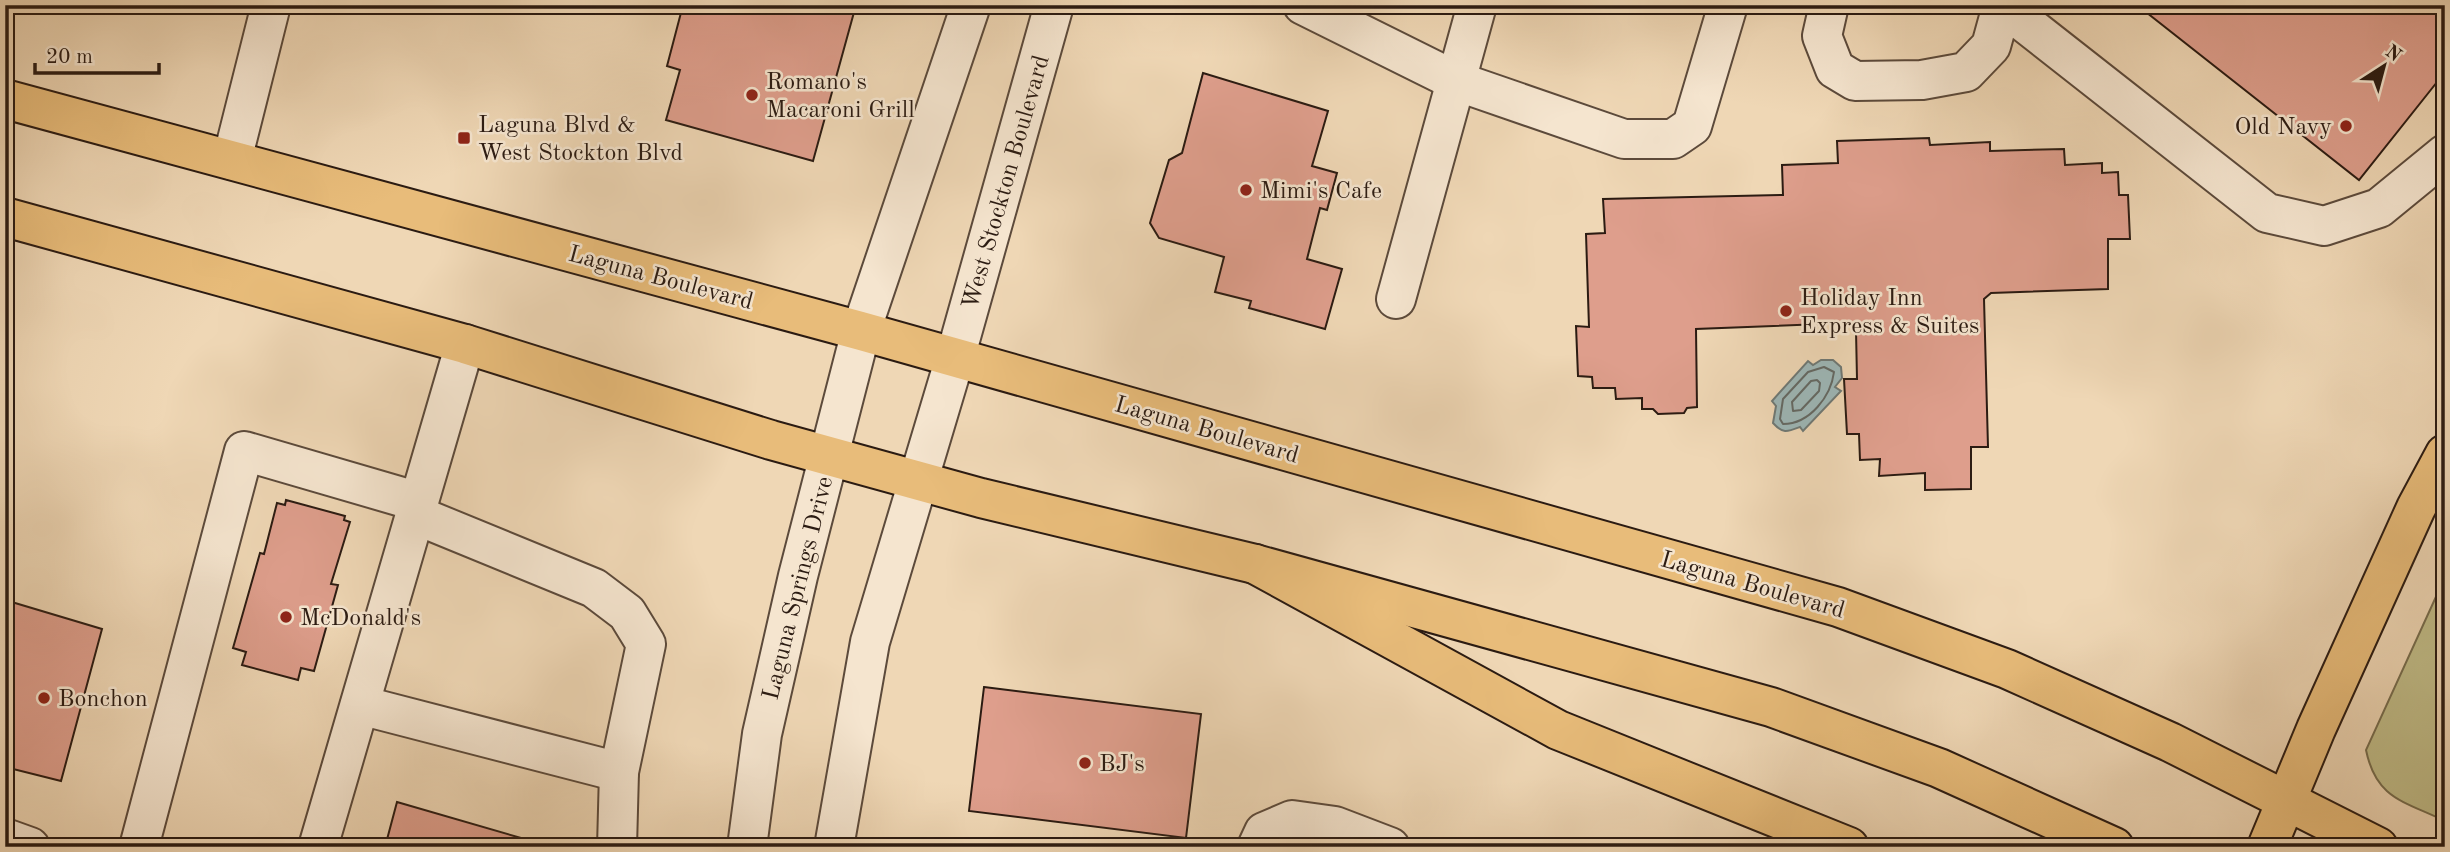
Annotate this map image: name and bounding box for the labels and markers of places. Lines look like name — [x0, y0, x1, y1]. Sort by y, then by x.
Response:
place label: Romano's Macaroni Grill — [766, 71, 915, 123]
marker: Romano's Macaroni Grill — [744, 87, 760, 103]
place label: Laguna Blvd & West Stockton Blvd — [478, 114, 683, 166]
place label: Old Navy — [2234, 116, 2332, 140]
marker: Old Navy — [2338, 118, 2354, 134]
marker: Laguna Blvd & West Stockton Blvd — [456, 130, 472, 146]
place label: Mimi's Cafe — [1260, 180, 1382, 204]
marker: Mimi's Cafe — [1238, 182, 1254, 198]
place label: Holiday Inn Express & Suites — [1800, 287, 1980, 339]
marker: Holiday Inn Express & Suites — [1778, 303, 1794, 319]
place label: McDonald's — [300, 607, 421, 631]
marker: McDonald's — [278, 609, 294, 625]
place label: Bonchon — [58, 688, 148, 712]
marker: Bonchon — [36, 690, 52, 706]
place label: BJ's — [1099, 753, 1145, 777]
marker: BJ's — [1077, 755, 1093, 771]

